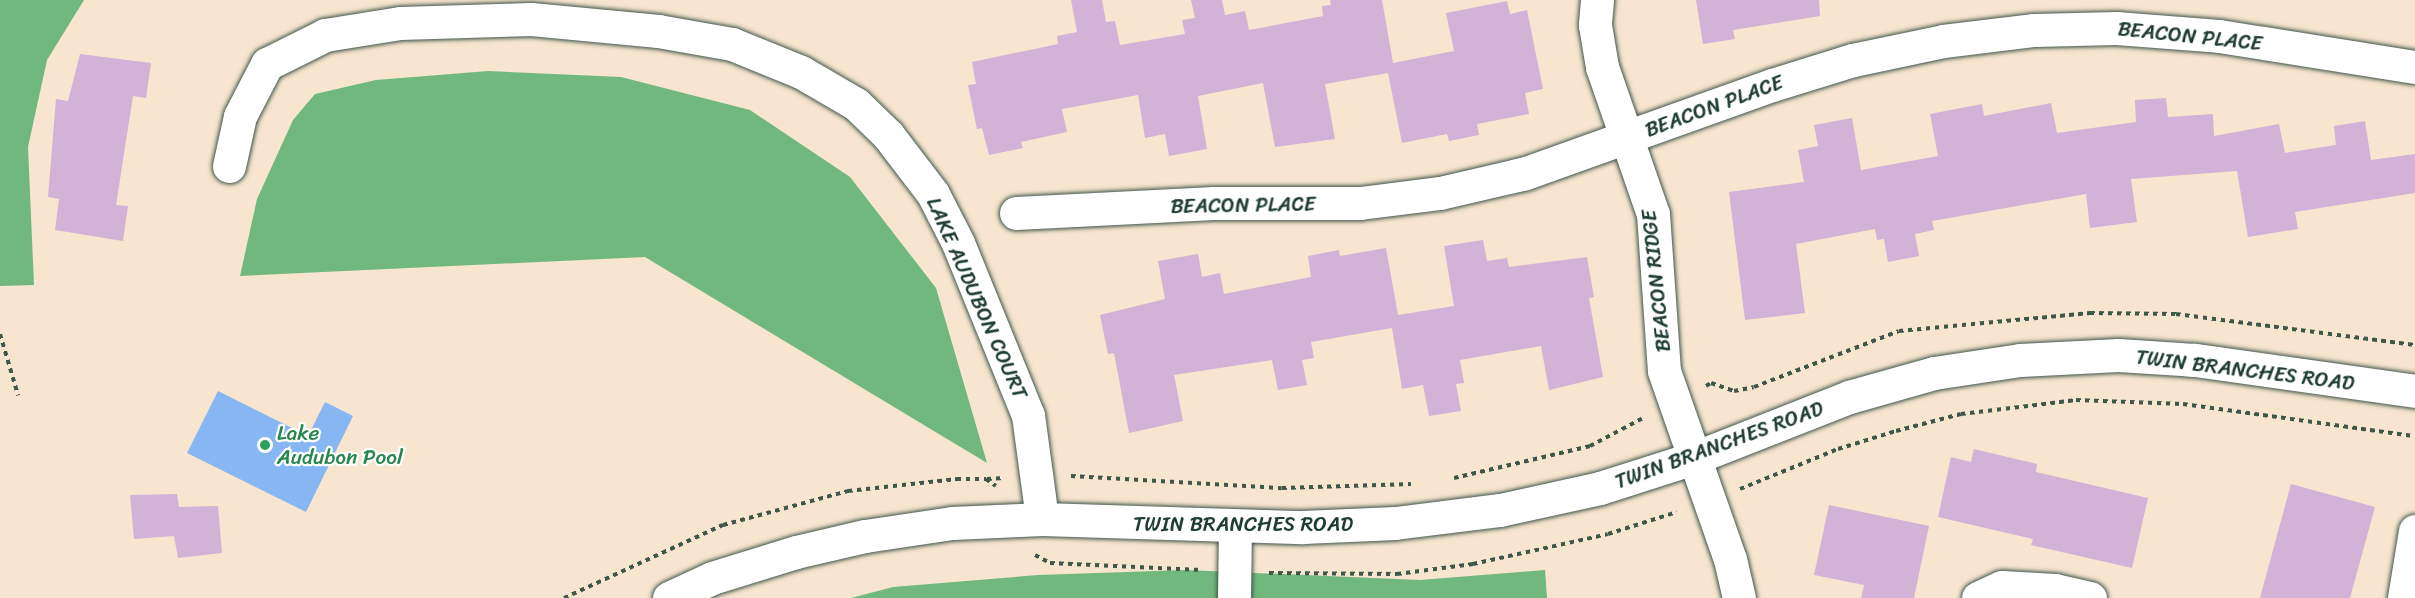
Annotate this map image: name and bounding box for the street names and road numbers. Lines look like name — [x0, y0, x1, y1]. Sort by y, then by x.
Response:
street label: BEACON PLACE — [2117, 16, 2263, 56]
street label: BEACON PLACE — [1642, 69, 1786, 143]
street label: BEACON PLACE — [1170, 191, 1316, 219]
street label: LAKE AUDUBON COURT — [921, 193, 1033, 403]
street label: BEACON RIDGE — [1636, 209, 1676, 353]
street label: TWIN BRANCHES ROAD — [2134, 344, 2356, 396]
street label: TWIN BRANCHES ROAD — [1611, 396, 1827, 494]
street label: TWIN BRANCHES ROAD — [1133, 511, 1353, 537]

